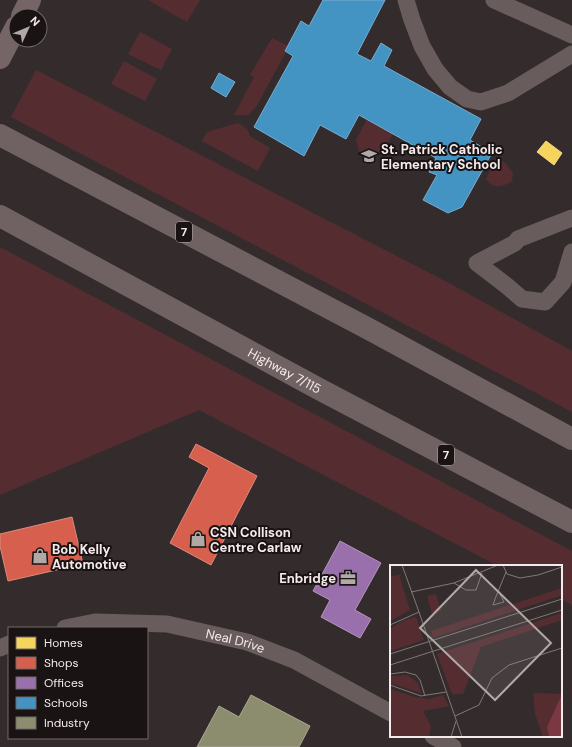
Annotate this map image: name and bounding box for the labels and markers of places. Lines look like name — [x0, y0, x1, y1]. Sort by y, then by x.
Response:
place label: St. Patrick Catholic Elementary School — [381, 141, 503, 173]
school or university icon: St. Patrick Catholic Elementary School — [360, 147, 378, 165]
place label: CSN Collison Centre Carlaw — [210, 524, 302, 556]
shop icon: CSN Collison Centre Carlaw — [189, 530, 207, 548]
place label: Bob Kelly Automotive — [52, 541, 127, 573]
shop icon: Bob Kelly Automotive — [31, 547, 49, 565]
office icon: Enbridge — [339, 569, 357, 587]
place label: Enbridge — [279, 570, 336, 587]

